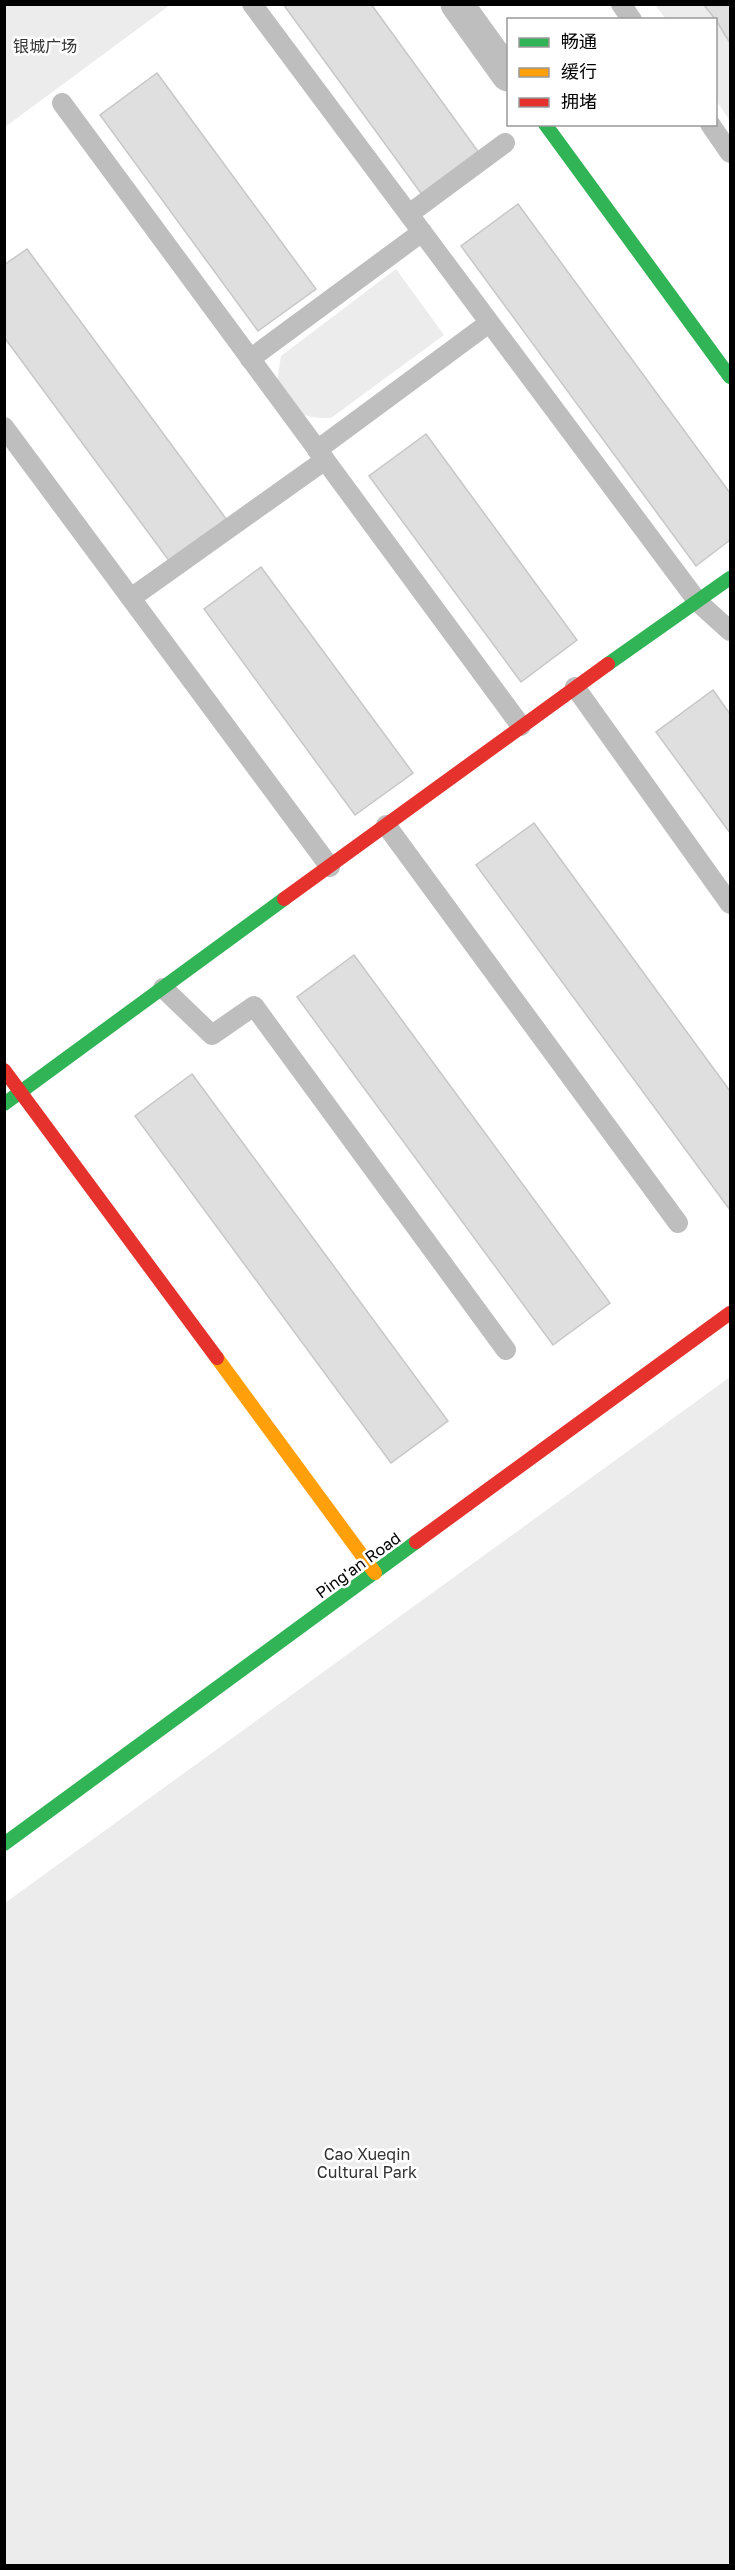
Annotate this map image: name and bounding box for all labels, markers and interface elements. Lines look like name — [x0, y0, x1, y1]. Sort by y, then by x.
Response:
legend — [507, 18, 717, 126]
text: 畅通 — [561, 30, 597, 52]
park label: 银城广场 — [13, 36, 77, 56]
text: 缓行 — [561, 60, 597, 82]
text: 拥堵 — [561, 90, 597, 112]
street label: Ping'an Road — [312, 1528, 404, 1602]
park label: Cao Xueqin Cultural Park — [317, 2144, 417, 2182]

